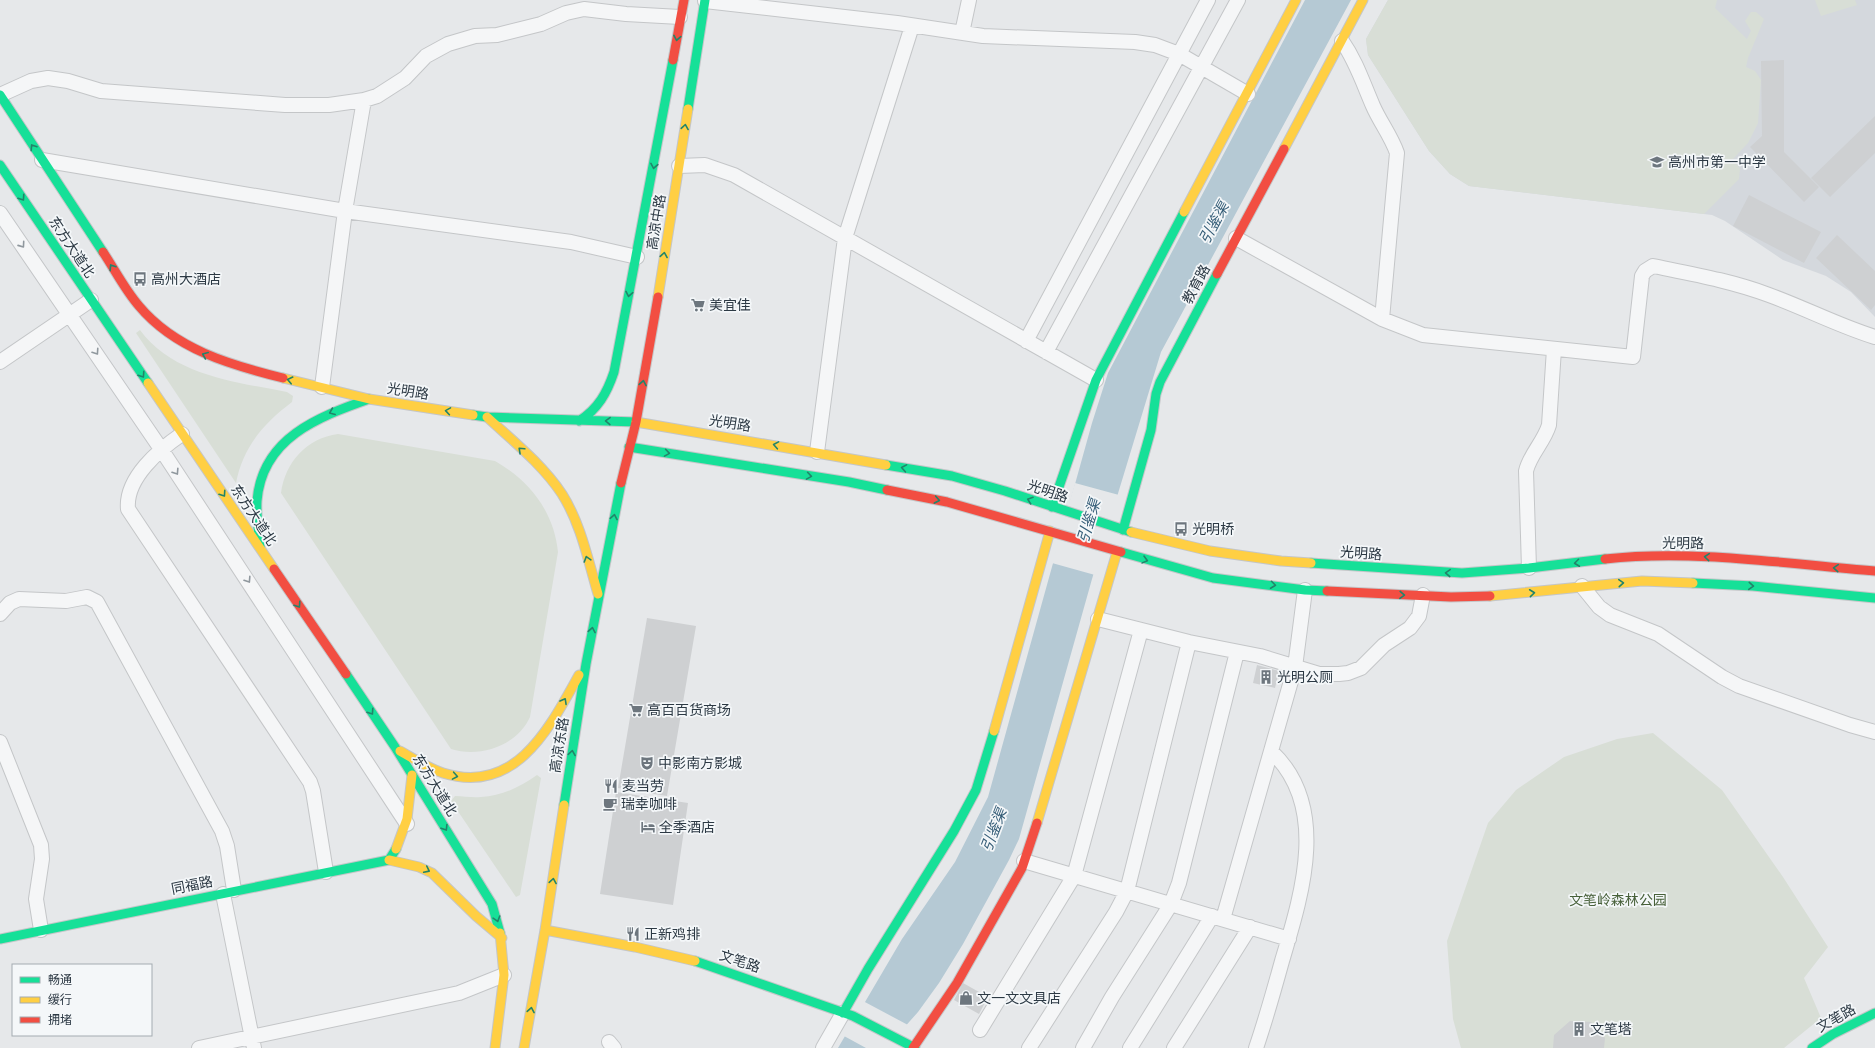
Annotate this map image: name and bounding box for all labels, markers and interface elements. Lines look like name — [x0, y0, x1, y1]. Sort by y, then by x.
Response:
one-way arrow — [673, 35, 681, 41]
one-way arrow — [680, 124, 689, 130]
one-way arrow — [31, 144, 38, 151]
place label: 高州市第一中学 — [1668, 152, 1766, 172]
school or university icon: 高州市第一中学 — [1649, 154, 1665, 170]
one-way arrow — [650, 163, 659, 169]
one-way arrow — [17, 193, 24, 200]
street label: 高凉中路 — [642, 193, 670, 251]
water label: 引鉴渠 — [1194, 196, 1235, 248]
street label: 东方大道北 — [44, 212, 100, 282]
one-way arrow — [17, 241, 25, 248]
one-way arrow — [659, 252, 668, 258]
street label: 教育路 — [1177, 261, 1215, 307]
one-way arrow — [109, 264, 117, 271]
place label: 高州大酒店 — [151, 269, 221, 289]
bus stop icon: 高州大酒店 — [132, 271, 148, 287]
one-way arrow — [626, 291, 634, 297]
place label: 美宜佳 — [709, 295, 751, 315]
supermarket icon: 美宜佳 — [690, 297, 706, 313]
one-way arrow — [91, 348, 98, 355]
one-way arrow — [201, 352, 209, 360]
one-way arrow — [137, 370, 144, 377]
one-way arrow — [287, 376, 293, 384]
street label: 光明路 — [386, 378, 430, 404]
one-way arrow — [638, 380, 646, 387]
one-way arrow — [329, 407, 337, 415]
one-way arrow — [445, 407, 451, 416]
street label: 光明路 — [708, 410, 752, 436]
one-way arrow — [605, 417, 611, 426]
one-way arrow — [773, 441, 779, 450]
one-way arrow — [519, 448, 526, 455]
one-way arrow — [664, 448, 670, 457]
one-way arrow — [901, 464, 907, 472]
one-way arrow — [171, 468, 179, 475]
one-way arrow — [806, 471, 813, 480]
street label: 光明路 — [1025, 475, 1071, 507]
street label: 东方大道北 — [226, 480, 282, 550]
one-way arrow — [218, 490, 226, 497]
water label: 引鉴渠 — [1072, 494, 1107, 546]
one-way arrow — [934, 495, 940, 503]
one-way arrow — [1027, 496, 1034, 504]
one-way arrow — [609, 514, 618, 520]
place label: 光明桥 — [1192, 519, 1234, 539]
bus stop icon: 光明桥 — [1173, 521, 1189, 537]
street label: 光明路 — [1662, 533, 1704, 553]
street label: 光明路 — [1339, 542, 1383, 564]
one-way arrow — [1704, 553, 1710, 562]
one-way arrow — [583, 556, 592, 563]
one-way arrow — [1142, 556, 1148, 564]
one-way arrow — [1574, 558, 1580, 567]
one-way arrow — [1833, 563, 1839, 572]
one-way arrow — [1445, 568, 1451, 577]
one-way arrow — [243, 576, 250, 583]
one-way arrow — [1618, 578, 1624, 587]
one-way arrow — [1269, 581, 1276, 590]
one-way arrow — [1748, 582, 1754, 591]
one-way arrow — [1529, 589, 1535, 598]
one-way arrow — [1399, 590, 1405, 599]
one-way arrow — [293, 601, 301, 608]
one-way arrow — [587, 627, 596, 633]
place label: 光明公厕 — [1277, 667, 1333, 687]
building icon: 光明公厕 — [1258, 669, 1274, 685]
one-way arrow — [560, 698, 567, 705]
place label: 高百百货商场 — [647, 700, 731, 720]
supermarket icon: 高百百货商场 — [628, 702, 644, 718]
one-way arrow — [366, 708, 373, 715]
street label: 高凉东路 — [545, 716, 573, 774]
street label: 东方大道北 — [408, 750, 462, 820]
one-way arrow — [567, 750, 576, 756]
place label: 中影南方影城 — [658, 753, 742, 773]
theatre icon: 中影南方影城 — [639, 755, 655, 771]
one-way arrow — [451, 771, 458, 780]
place label: 麦当劳 — [622, 776, 664, 796]
restaurant icon: 麦当劳 — [603, 778, 619, 794]
place label: 瑞幸咖啡 — [621, 794, 677, 814]
cafe icon: 瑞幸咖啡 — [602, 796, 618, 812]
water label: 引鉴渠 — [976, 803, 1013, 855]
place label: 全季酒店 — [659, 817, 715, 837]
hotel icon: 全季酒店 — [640, 819, 656, 835]
one-way arrow — [440, 824, 448, 831]
one-way arrow — [422, 865, 430, 873]
street label: 同福路 — [169, 871, 215, 899]
one-way arrow — [548, 878, 557, 884]
park label: 文笔岭森林公园 — [1569, 890, 1667, 910]
one-way arrow — [492, 915, 501, 922]
place label: 正新鸡排 — [644, 924, 700, 944]
restaurant icon: 正新鸡排 — [625, 926, 641, 942]
street label: 文笔路 — [717, 945, 763, 977]
legend — [12, 964, 152, 1036]
text: 畅通 — [48, 971, 72, 989]
place label: 文一文文具店 — [977, 988, 1061, 1008]
shop icon: 文一文文具店 — [958, 990, 974, 1006]
text: 缓行 — [48, 991, 72, 1009]
street label: 文笔路 — [1813, 999, 1859, 1037]
one-way arrow — [526, 1006, 535, 1013]
text: 拥堵 — [48, 1011, 72, 1029]
place label: 文笔塔 — [1590, 1019, 1632, 1039]
building icon: 文笔塔 — [1571, 1021, 1587, 1037]

